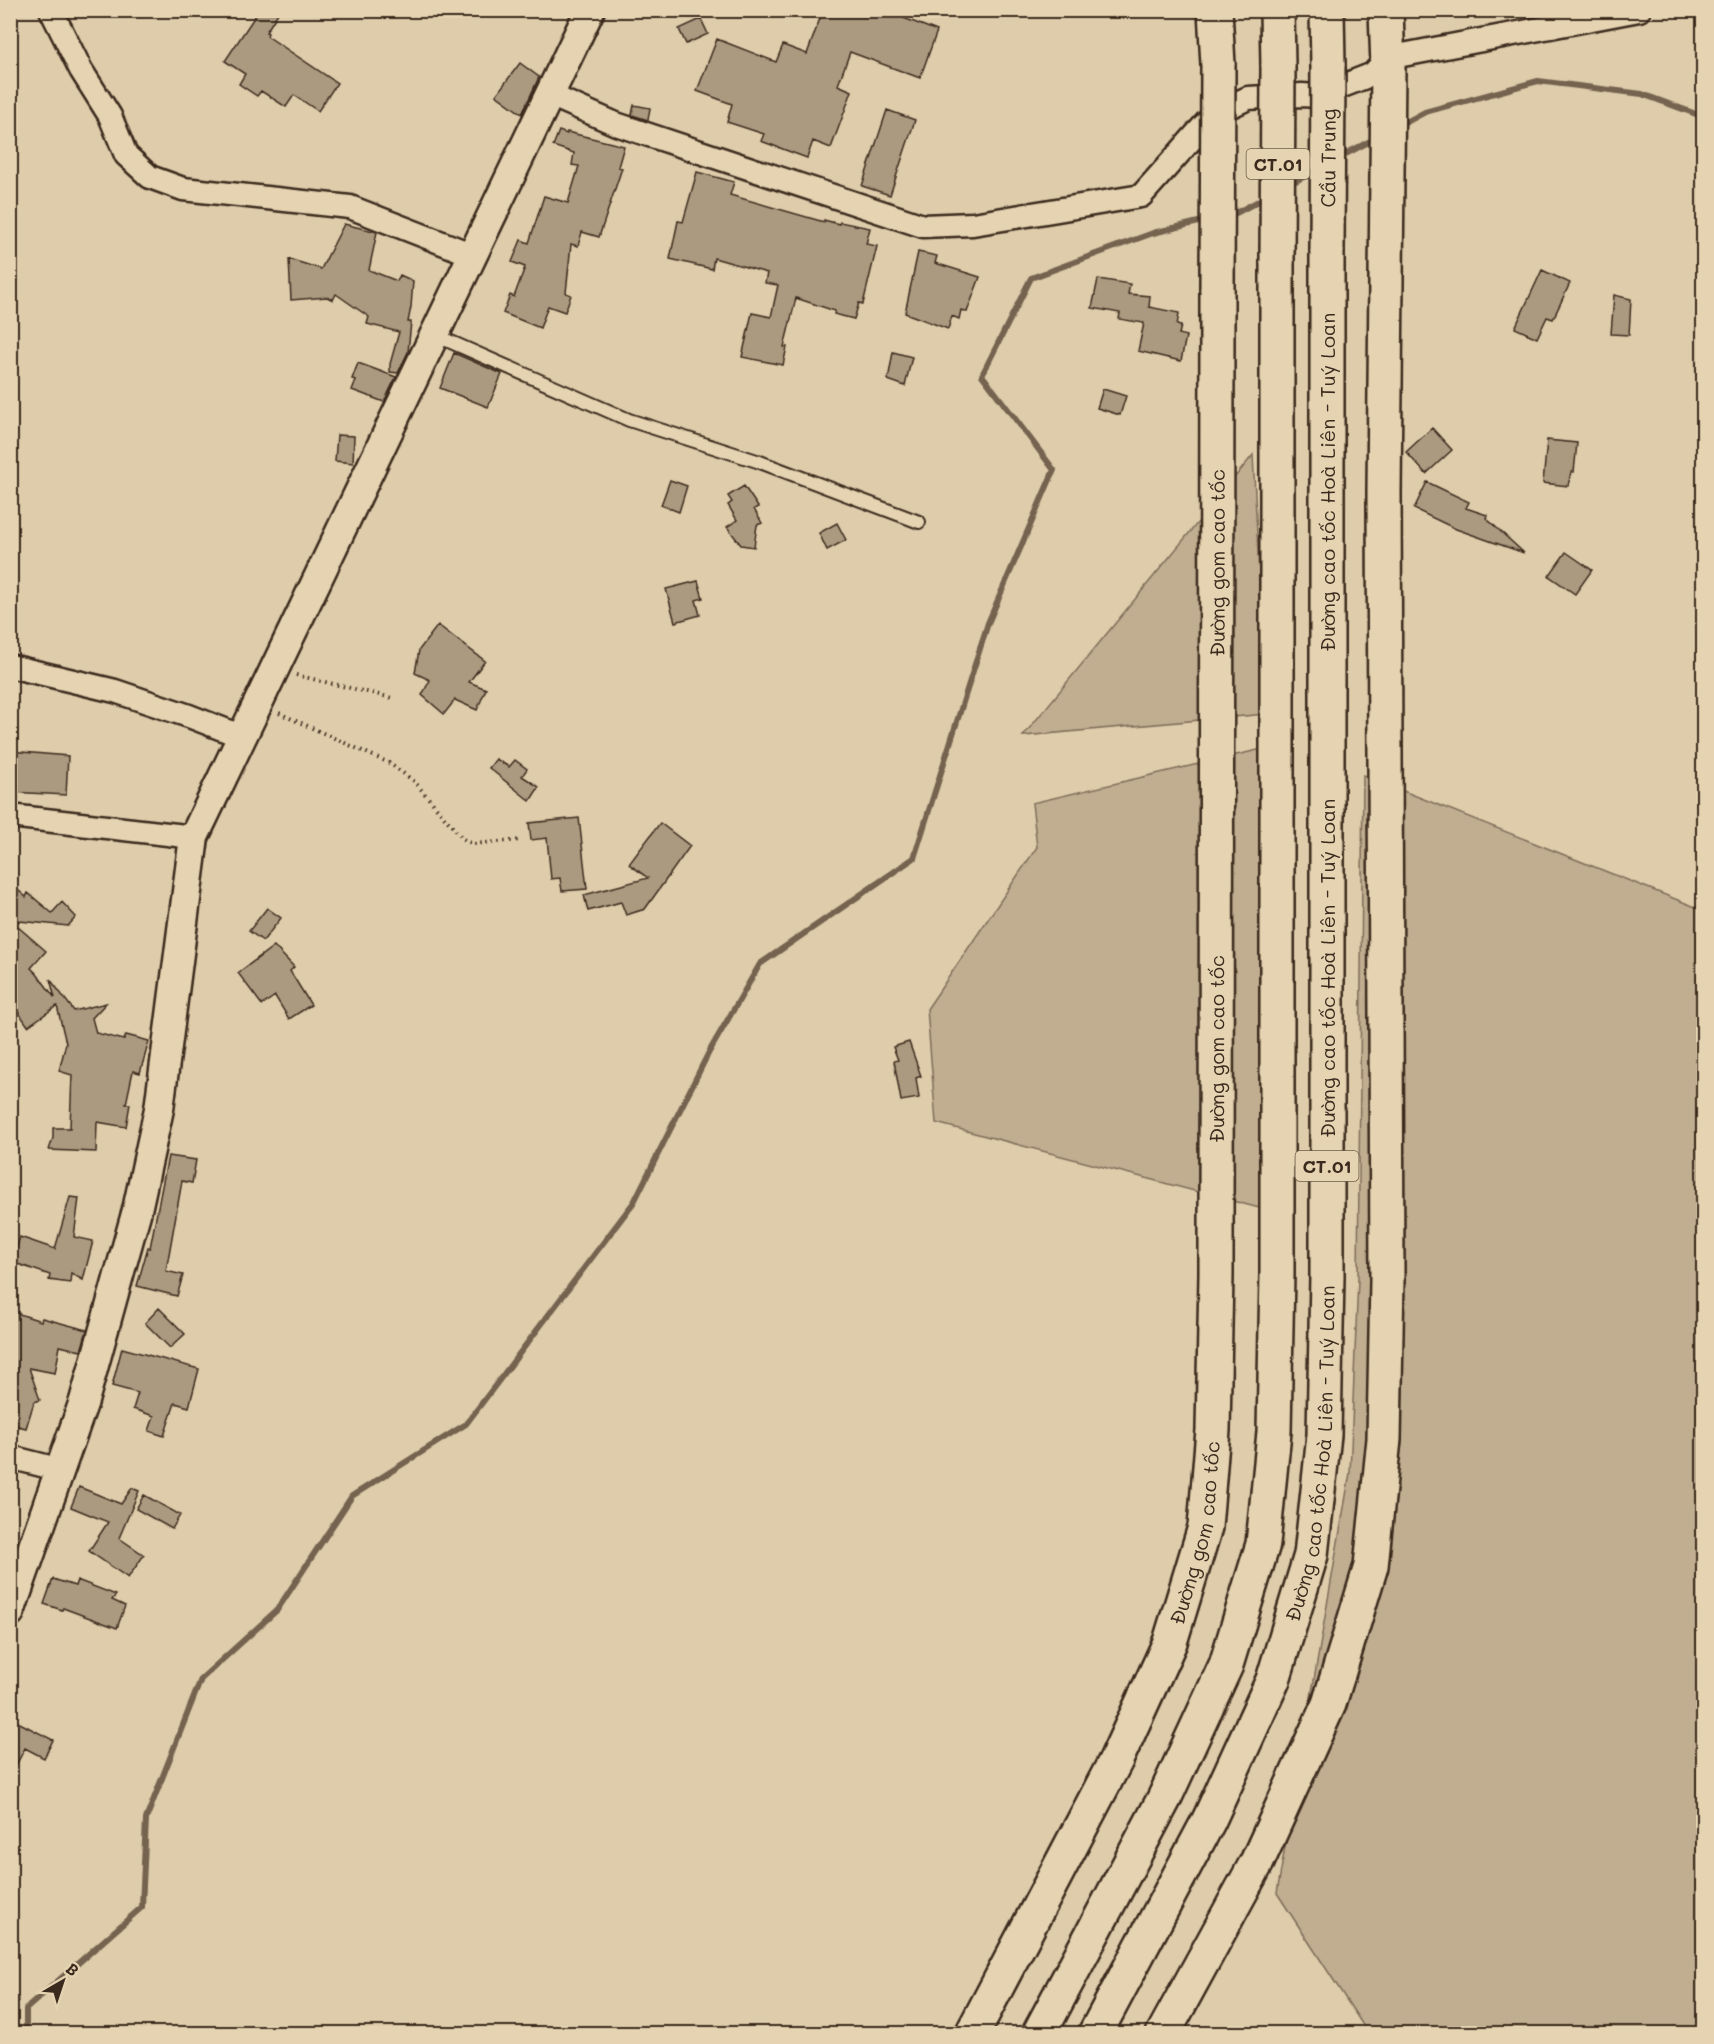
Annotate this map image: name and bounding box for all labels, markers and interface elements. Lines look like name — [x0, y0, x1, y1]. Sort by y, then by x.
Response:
street label: Cầu Trung — [1314, 108, 1341, 208]
road number: CT.01 — [1246, 149, 1310, 179]
street label: Đường cao tốc Hoà Liên - Tuý Loan — [1314, 313, 1340, 651]
street label: Đường gom cao tốc — [1204, 469, 1230, 656]
street label: Đường cao tốc Hoà Liên - Tuý Loan — [1314, 799, 1340, 1137]
street label: Đường gom cao tốc — [1203, 955, 1229, 1142]
road number: CT.01 — [1296, 1151, 1358, 1181]
street label: Đường cao tốc Hoà Liên - Tuý Loan — [1279, 1285, 1340, 1624]
street label: Đường gom cao tốc — [1163, 1440, 1225, 1628]
north arrow — [33, 1951, 93, 2011]
text: B — [62, 1957, 84, 1981]

